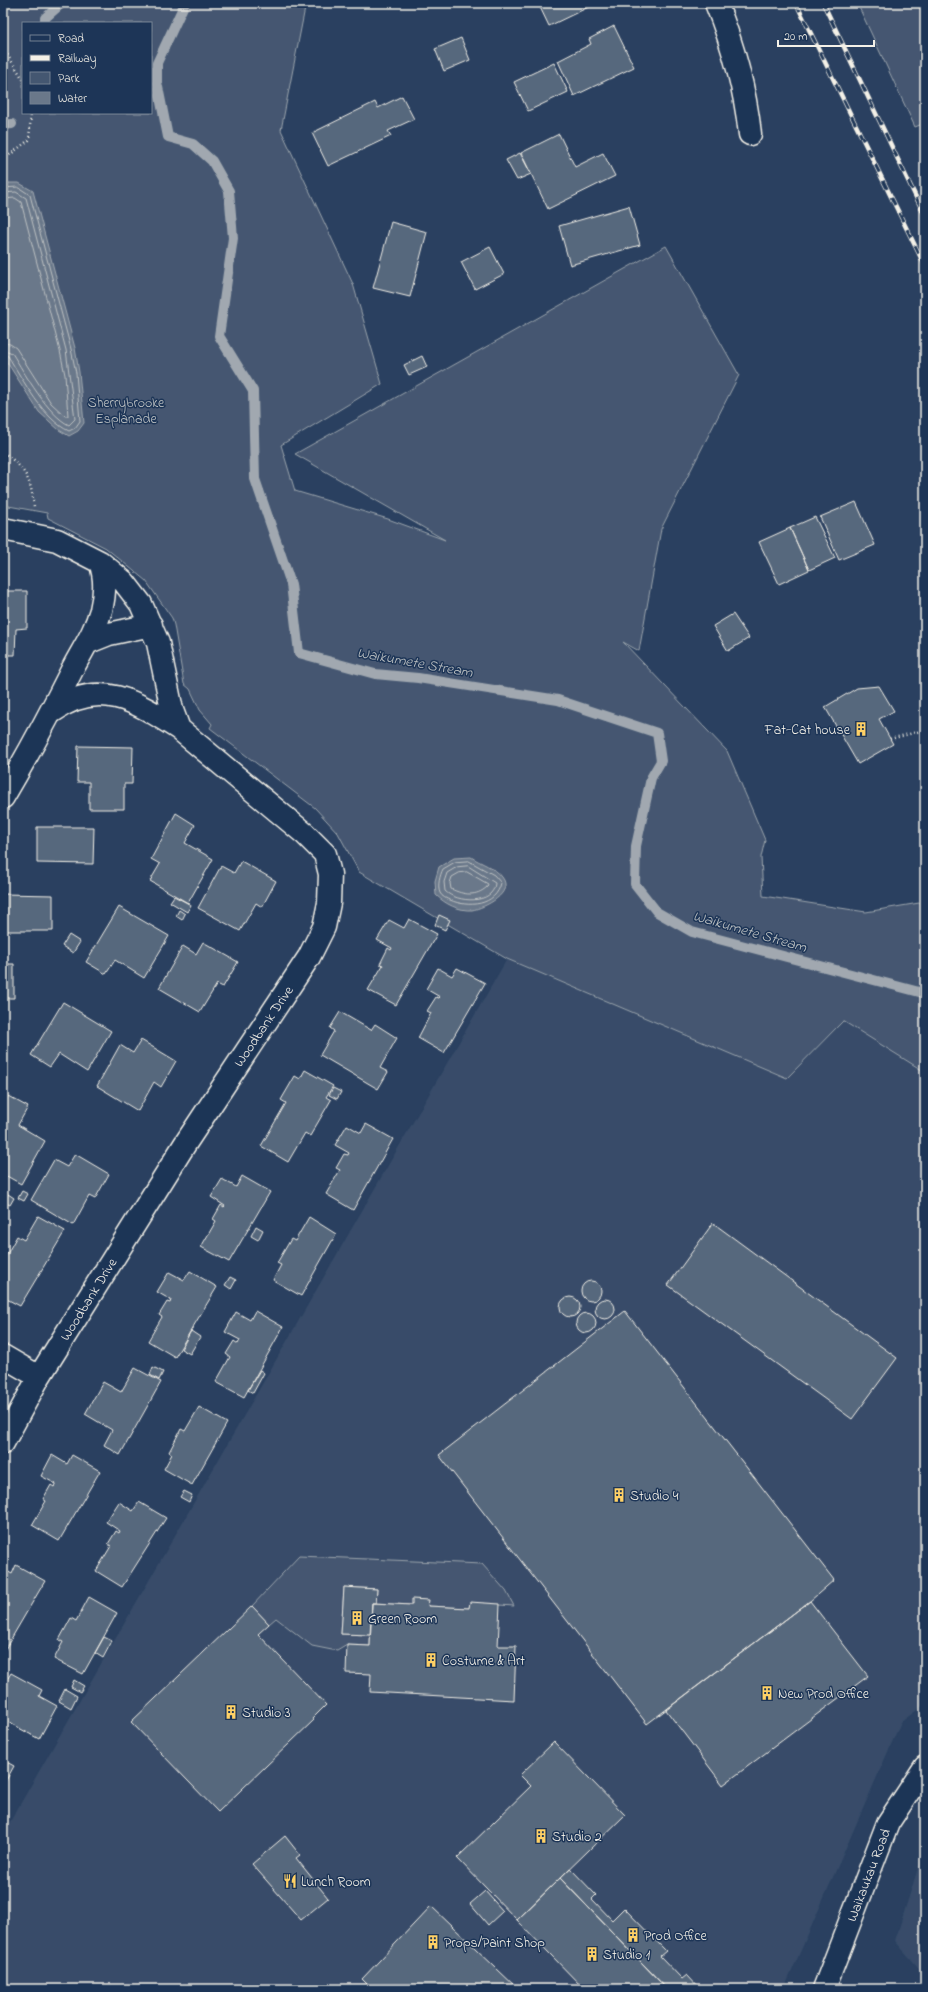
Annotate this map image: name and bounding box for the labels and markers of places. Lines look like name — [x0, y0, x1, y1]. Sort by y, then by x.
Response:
place label: Fat-Cat house — [764, 720, 851, 741]
building icon: Fat-Cat house — [853, 721, 869, 737]
place label: Studio 4 — [630, 1486, 679, 1507]
building icon: Studio 4 — [611, 1487, 627, 1503]
place label: Green Room — [368, 1609, 437, 1630]
building icon: Green Room — [349, 1610, 365, 1626]
place label: Costume & Art — [442, 1651, 525, 1672]
building icon: Costume & Art — [423, 1652, 439, 1668]
place label: New Prod Office — [778, 1684, 870, 1705]
building icon: New Prod Office — [759, 1685, 775, 1701]
place label: Studio 3 — [242, 1703, 291, 1724]
building icon: Studio 3 — [223, 1704, 239, 1720]
place label: Studio 2 — [552, 1827, 602, 1848]
building icon: Studio 2 — [533, 1828, 549, 1844]
place label: Lunch Room — [301, 1872, 371, 1893]
restaurant icon: Lunch Room — [282, 1873, 298, 1889]
place label: Prod Office — [644, 1926, 707, 1947]
building icon: Prod Office — [625, 1927, 641, 1943]
place label: Props/Paint Shop — [444, 1933, 545, 1954]
building icon: Props/Paint Shop — [425, 1934, 441, 1950]
place label: Studio 1 — [603, 1945, 651, 1966]
building icon: Studio 1 — [584, 1946, 600, 1962]

